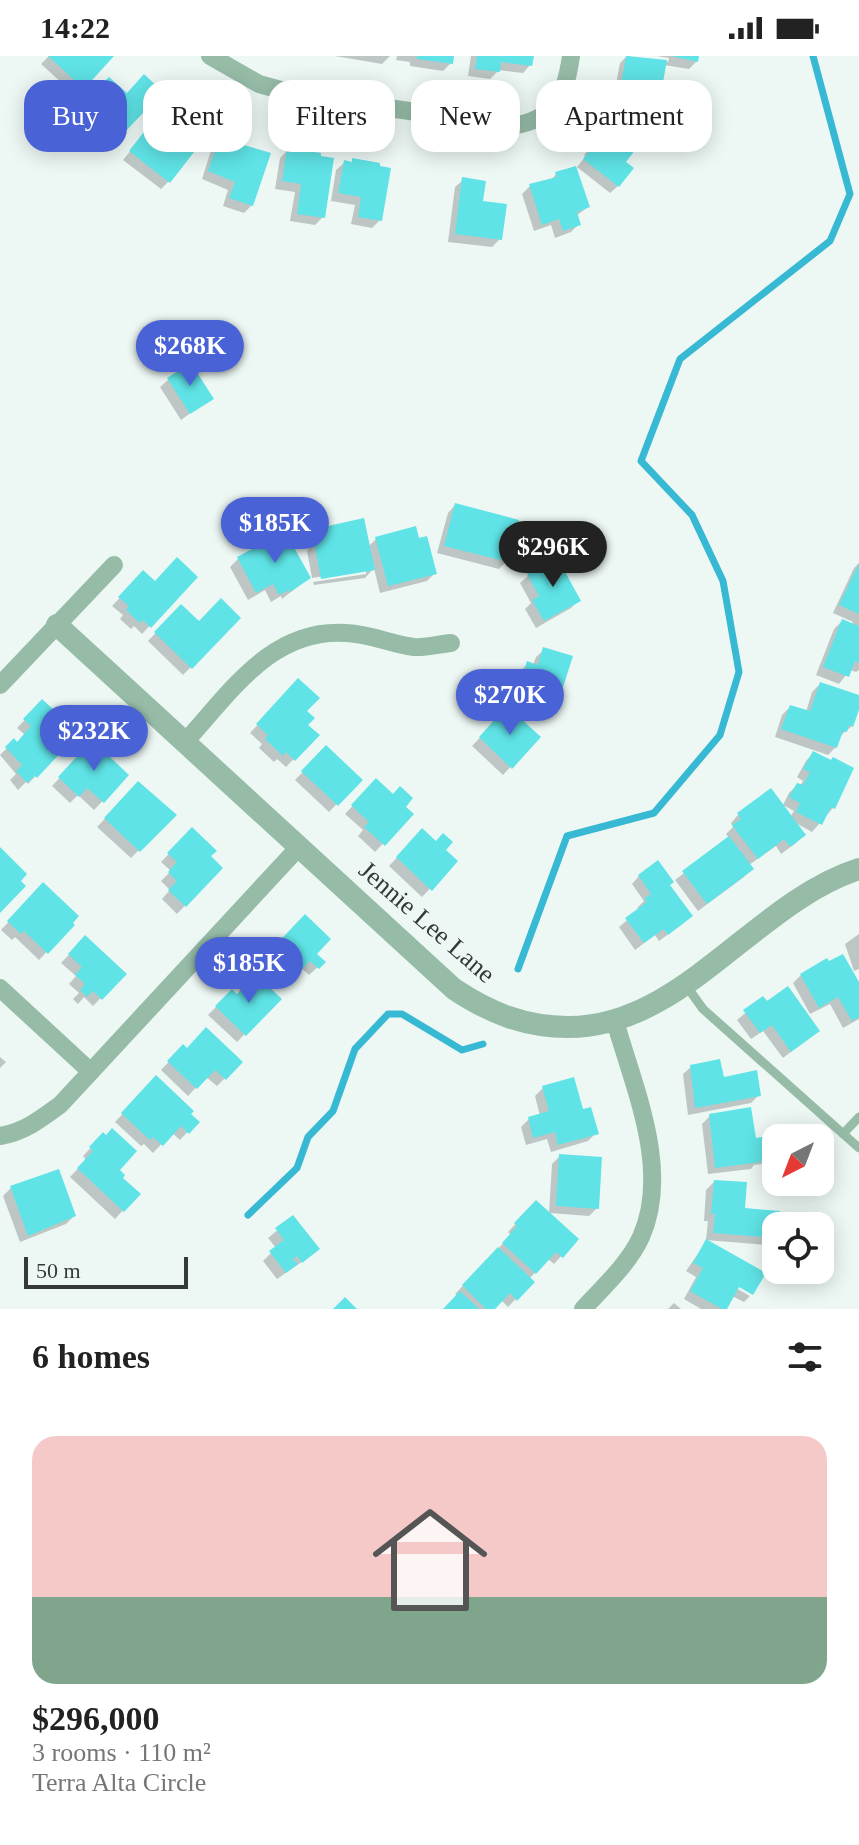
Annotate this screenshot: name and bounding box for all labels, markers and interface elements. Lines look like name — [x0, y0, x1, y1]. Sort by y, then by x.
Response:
text: 14:22 — [40, 11, 110, 44]
chip: Buy — [24, 80, 127, 152]
chip: Rent — [143, 80, 252, 152]
chip: Filters — [268, 80, 395, 152]
chip: New — [411, 80, 520, 152]
chip: Apartment — [536, 80, 712, 152]
pin: $268K — [134, 320, 246, 388]
text: $268K — [154, 331, 226, 360]
pin: $185K — [219, 497, 331, 565]
text: $185K — [239, 508, 311, 537]
pin: $296K — [497, 521, 609, 589]
text: $296K — [517, 532, 589, 561]
pin: $270K — [454, 669, 566, 737]
text: $270K — [474, 680, 546, 709]
pin: $232K — [38, 705, 150, 773]
text: $232K — [58, 716, 130, 745]
street label: Jennie Lee Lane — [353, 855, 501, 989]
pin: $185K — [193, 937, 305, 1005]
text: $185K — [213, 948, 285, 977]
north arrow — [762, 1124, 834, 1196]
map controls — [762, 1124, 834, 1284]
button: locate — [762, 1212, 834, 1284]
scale bar — [24, 1253, 188, 1289]
text: 50 m — [36, 1258, 81, 1283]
icon: filters — [783, 1335, 827, 1379]
text: 6 homes — [32, 1338, 150, 1375]
icon: home — [358, 1488, 502, 1632]
text: $296,000 — [32, 1700, 160, 1737]
text: 3 rooms · 110 m² — [32, 1738, 211, 1767]
text: Terra Alta Circle — [32, 1768, 206, 1797]

